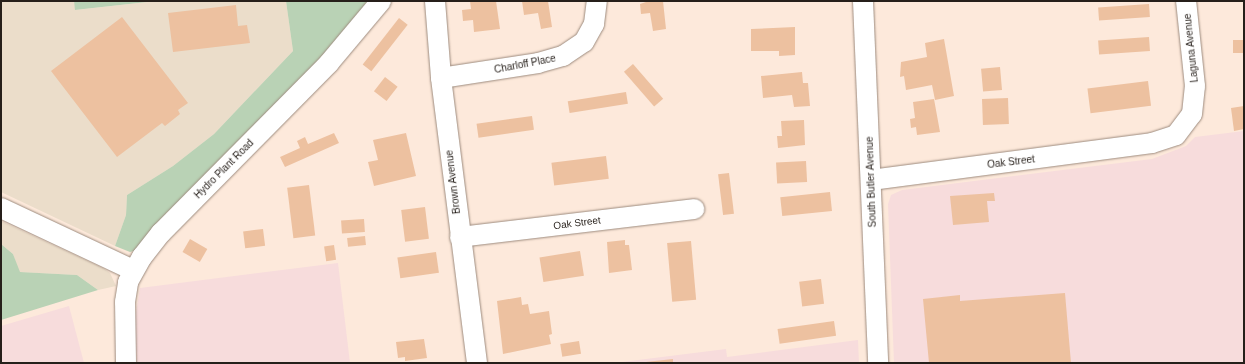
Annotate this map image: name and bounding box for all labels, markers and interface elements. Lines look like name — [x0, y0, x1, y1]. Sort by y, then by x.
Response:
street label: Laguna Avenue — [1181, 13, 1201, 83]
street label: Charloff Place — [493, 52, 557, 76]
street label: South Butler Avenue — [863, 136, 879, 228]
street label: Hydro Plant Road — [192, 137, 256, 201]
street label: Brown Avenue — [443, 149, 463, 215]
street label: Oak Street — [987, 153, 1035, 171]
street label: Oak Street — [553, 214, 601, 232]

